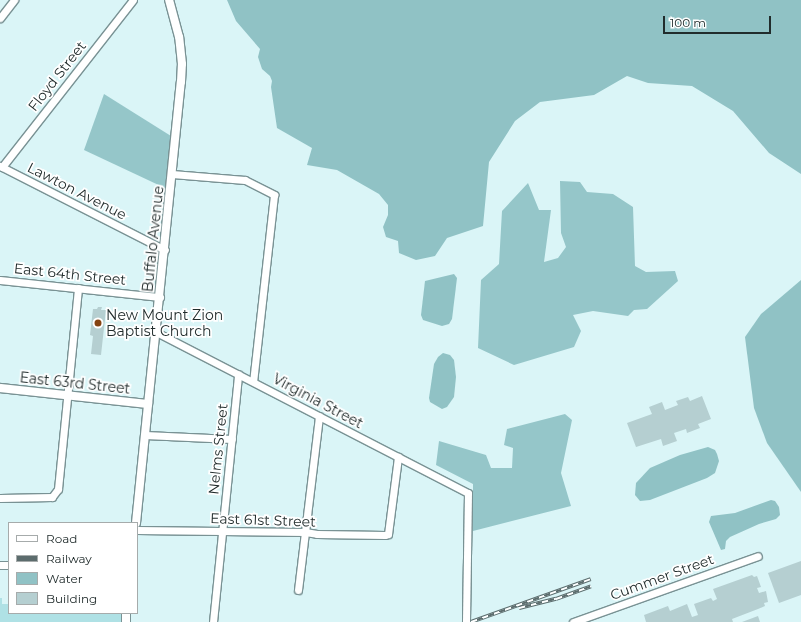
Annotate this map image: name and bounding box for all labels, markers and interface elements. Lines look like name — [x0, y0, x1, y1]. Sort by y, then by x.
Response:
scale bar — [665, 8, 773, 34]
text: 100 m — [670, 15, 706, 30]
street label: Floyd Street — [25, 38, 89, 114]
street label: Lawton Avenue — [25, 159, 129, 223]
street label: Buffalo Avenue — [139, 185, 167, 293]
street label: East 64th Street — [13, 260, 127, 288]
place label: New Mount Zion Baptist Church — [106, 307, 223, 340]
marker: New Mount Zion Baptist Church — [93, 318, 103, 328]
street label: East 63rd Street — [19, 369, 131, 397]
street label: Virginia Street — [270, 370, 366, 432]
street label: Nelms Street — [205, 403, 231, 495]
street label: East 61st Street — [210, 510, 316, 530]
legend — [8, 522, 138, 614]
text: Road — [46, 531, 77, 546]
street label: Cummer Street — [608, 550, 716, 604]
text: Railway — [46, 551, 92, 566]
text: Water — [46, 571, 82, 586]
text: Building — [46, 591, 97, 606]

